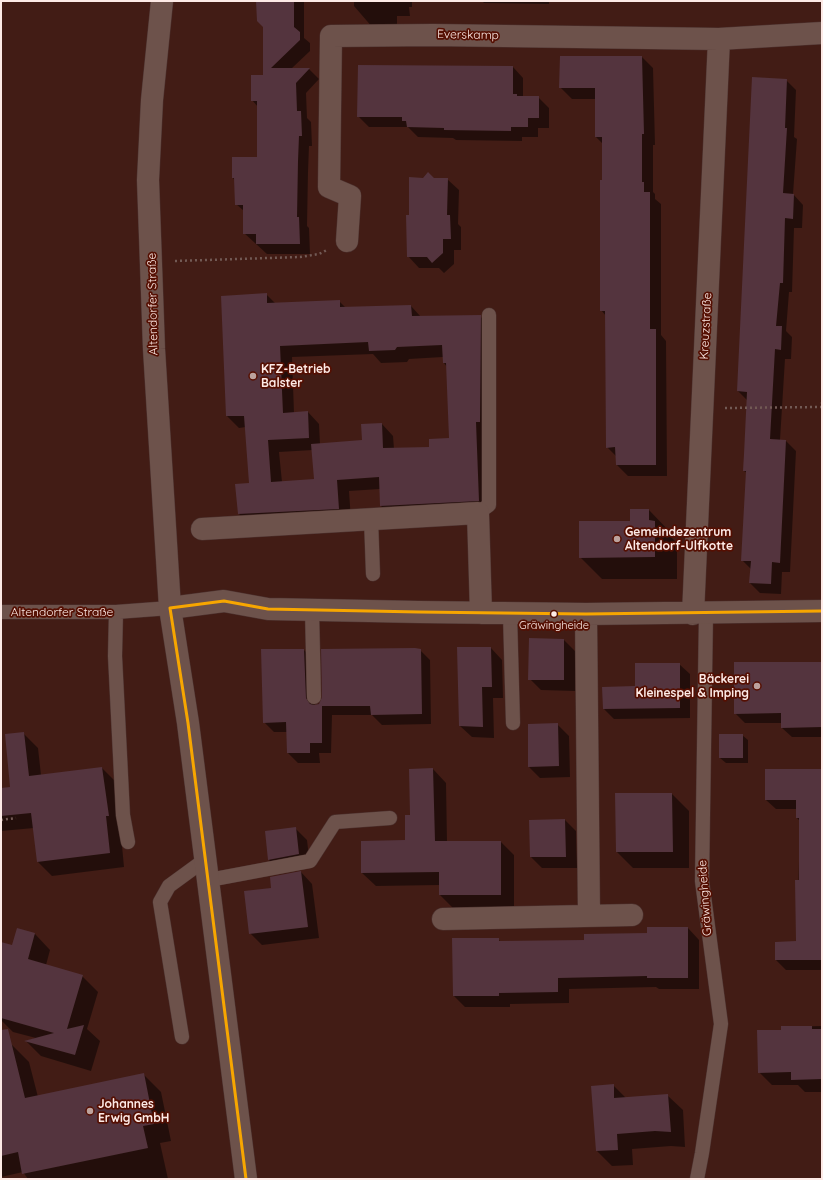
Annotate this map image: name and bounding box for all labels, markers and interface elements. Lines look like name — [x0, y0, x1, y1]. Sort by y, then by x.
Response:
street label: Everskamp — [437, 27, 499, 43]
street label: Altendorfer Straße — [145, 253, 161, 355]
street label: Kreuzstraße — [697, 292, 715, 360]
place label: KFZ-Betrieb Balster — [261, 362, 331, 390]
marker: KFZ-Betrieb Balster — [248, 371, 258, 381]
place label: Gemeindezentrum Altendorf-Ulfkotte — [625, 525, 733, 553]
marker: Gemeindezentrum Altendorf-Ulfkotte — [612, 534, 622, 544]
street label: Altendorfer Straße — [11, 605, 113, 619]
marker: Gräwingheide — [549, 609, 559, 619]
place label: Gräwingheide — [519, 619, 589, 633]
place label: Bäckerei Kleinespel & Imping — [635, 672, 749, 700]
marker: Bäckerei Kleinespel & Imping — [752, 681, 762, 691]
street label: Gräwingheide — [695, 859, 715, 937]
place label: Johannes Erwig GmbH — [98, 1097, 169, 1125]
marker: Johannes Erwig GmbH — [85, 1106, 95, 1116]

